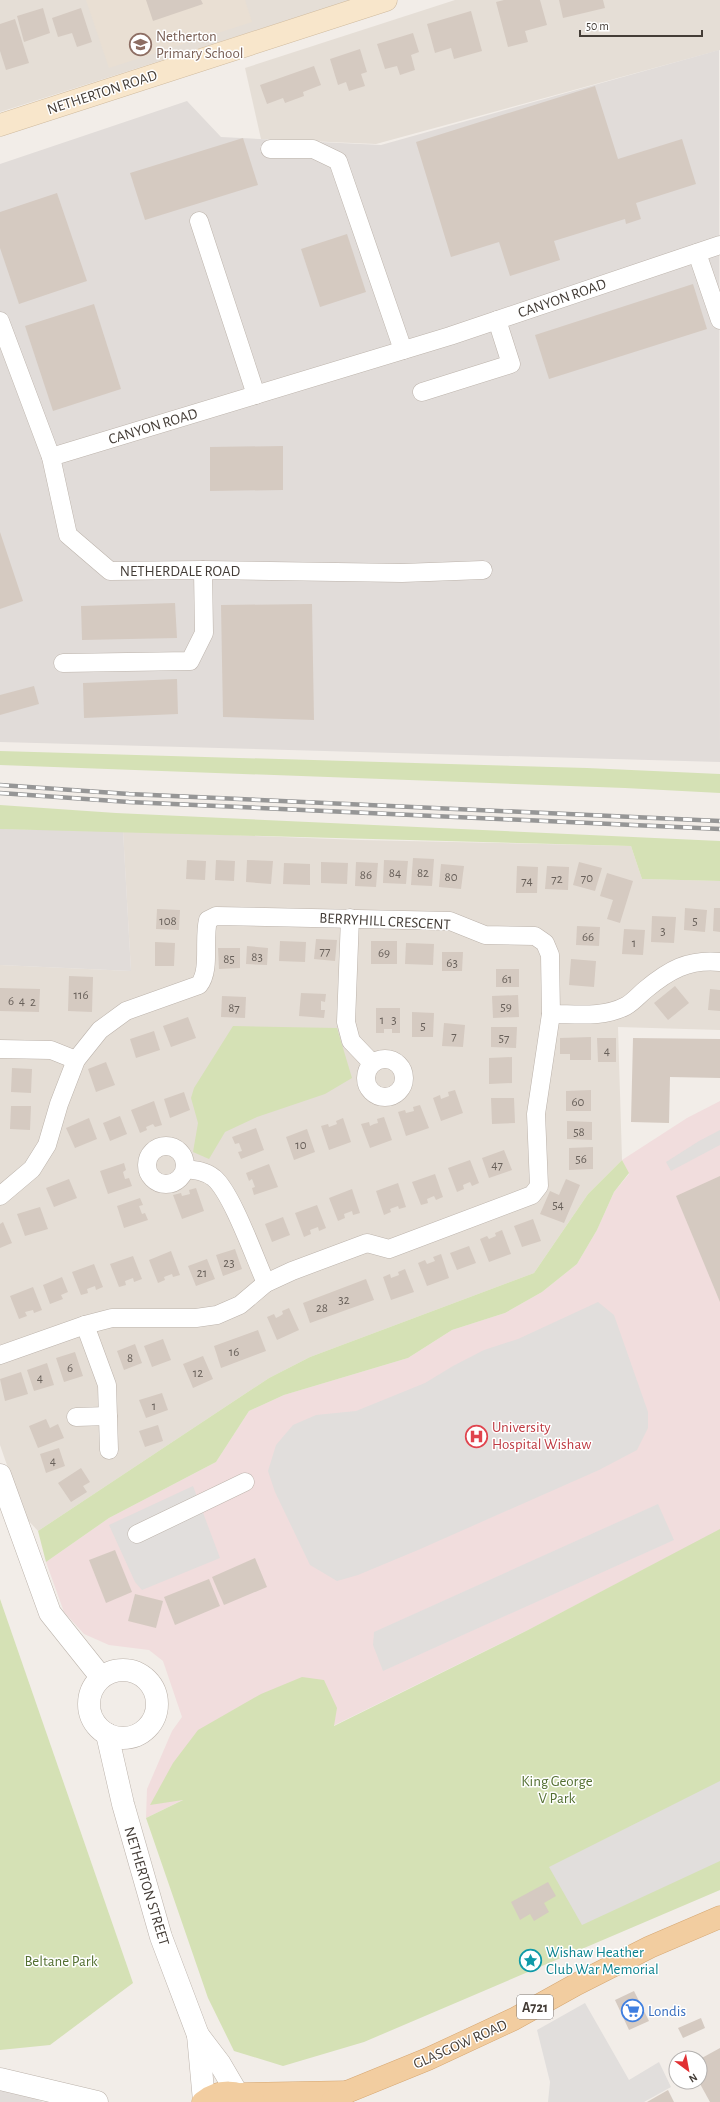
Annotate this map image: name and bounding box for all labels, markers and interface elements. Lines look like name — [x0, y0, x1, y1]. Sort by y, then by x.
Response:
scale bar — [580, 12, 702, 38]
text: 50 m — [586, 20, 609, 32]
place label: Netherton Primary School — [156, 29, 244, 61]
school or university icon: Netherton Primary School — [128, 32, 154, 58]
street label: NETHERTON ROAD — [45, 67, 159, 117]
street label: CANYON ROAD — [516, 276, 608, 321]
street label: CANYON ROAD — [107, 406, 200, 447]
street label: NETHERDALE ROAD — [120, 564, 241, 579]
house number: 84 — [389, 867, 401, 880]
house number: 82 — [417, 867, 429, 880]
house number: 86 — [360, 869, 372, 882]
house number: 80 — [444, 871, 458, 884]
house number: 70 — [581, 872, 593, 885]
house number: 72 — [551, 873, 563, 886]
house number: 74 — [521, 875, 533, 888]
street label: BERRYHILL CRESCENT — [319, 911, 452, 932]
house number: 108 — [159, 915, 177, 928]
house number: 5 — [692, 915, 698, 928]
house number: 3 — [660, 925, 666, 938]
house number: 66 — [582, 931, 594, 944]
house number: 1 — [632, 937, 636, 950]
house number: 77 — [320, 945, 331, 958]
house number: 69 — [378, 947, 390, 960]
house number: 83 — [251, 951, 263, 964]
house number: 85 — [223, 953, 235, 966]
house number: 63 — [446, 957, 458, 970]
house number: 61 — [502, 973, 512, 986]
house number: 116 — [73, 989, 89, 1002]
house number: 6 — [8, 995, 14, 1008]
house number: 4 — [19, 995, 25, 1008]
house number: 2 — [30, 996, 36, 1009]
house number: 59 — [500, 1001, 512, 1014]
house number: 87 — [228, 1002, 240, 1015]
house number: 1 — [380, 1014, 384, 1027]
house number: 3 — [391, 1014, 397, 1027]
house number: 5 — [420, 1020, 426, 1033]
house number: 7 — [451, 1030, 457, 1043]
house number: 57 — [499, 1032, 510, 1045]
house number: 4 — [604, 1045, 610, 1058]
house number: 60 — [572, 1096, 585, 1109]
house number: 58 — [573, 1126, 585, 1139]
house number: 10 — [295, 1139, 307, 1152]
house number: 56 — [575, 1153, 587, 1166]
house number: 47 — [491, 1159, 503, 1172]
house number: 54 — [552, 1199, 564, 1212]
house number: 23 — [223, 1257, 235, 1270]
house number: 21 — [197, 1267, 207, 1280]
house number: 32 — [338, 1294, 350, 1307]
house number: 28 — [316, 1302, 328, 1315]
house number: 16 — [229, 1346, 239, 1359]
house number: 8 — [127, 1352, 133, 1365]
house number: 6 — [67, 1362, 73, 1375]
house number: 12 — [193, 1367, 203, 1380]
house number: 4 — [37, 1372, 43, 1385]
house number: 1 — [152, 1400, 156, 1413]
place label: University Hospital Wishaw — [492, 1420, 591, 1452]
hospital icon: University Hospital Wishaw — [463, 1423, 489, 1449]
house number: 4 — [50, 1455, 56, 1468]
park label: King George V Park — [521, 1774, 593, 1806]
street label: NETHERTON STREET — [121, 1825, 172, 1948]
place label: Wishaw Heather Club War Memorial — [546, 1945, 659, 1977]
place icon: Wishaw Heather Club War Memorial — [518, 1948, 544, 1974]
park label: Beltane Park — [24, 1954, 98, 1969]
road number: A721 — [517, 1995, 553, 2019]
supermarket icon: Londis — [619, 1998, 645, 2024]
place label: Londis — [648, 2004, 686, 2019]
street label: GLASGOW ROAD — [411, 2017, 510, 2072]
north arrow — [668, 2050, 708, 2090]
text: N — [687, 2071, 699, 2085]

